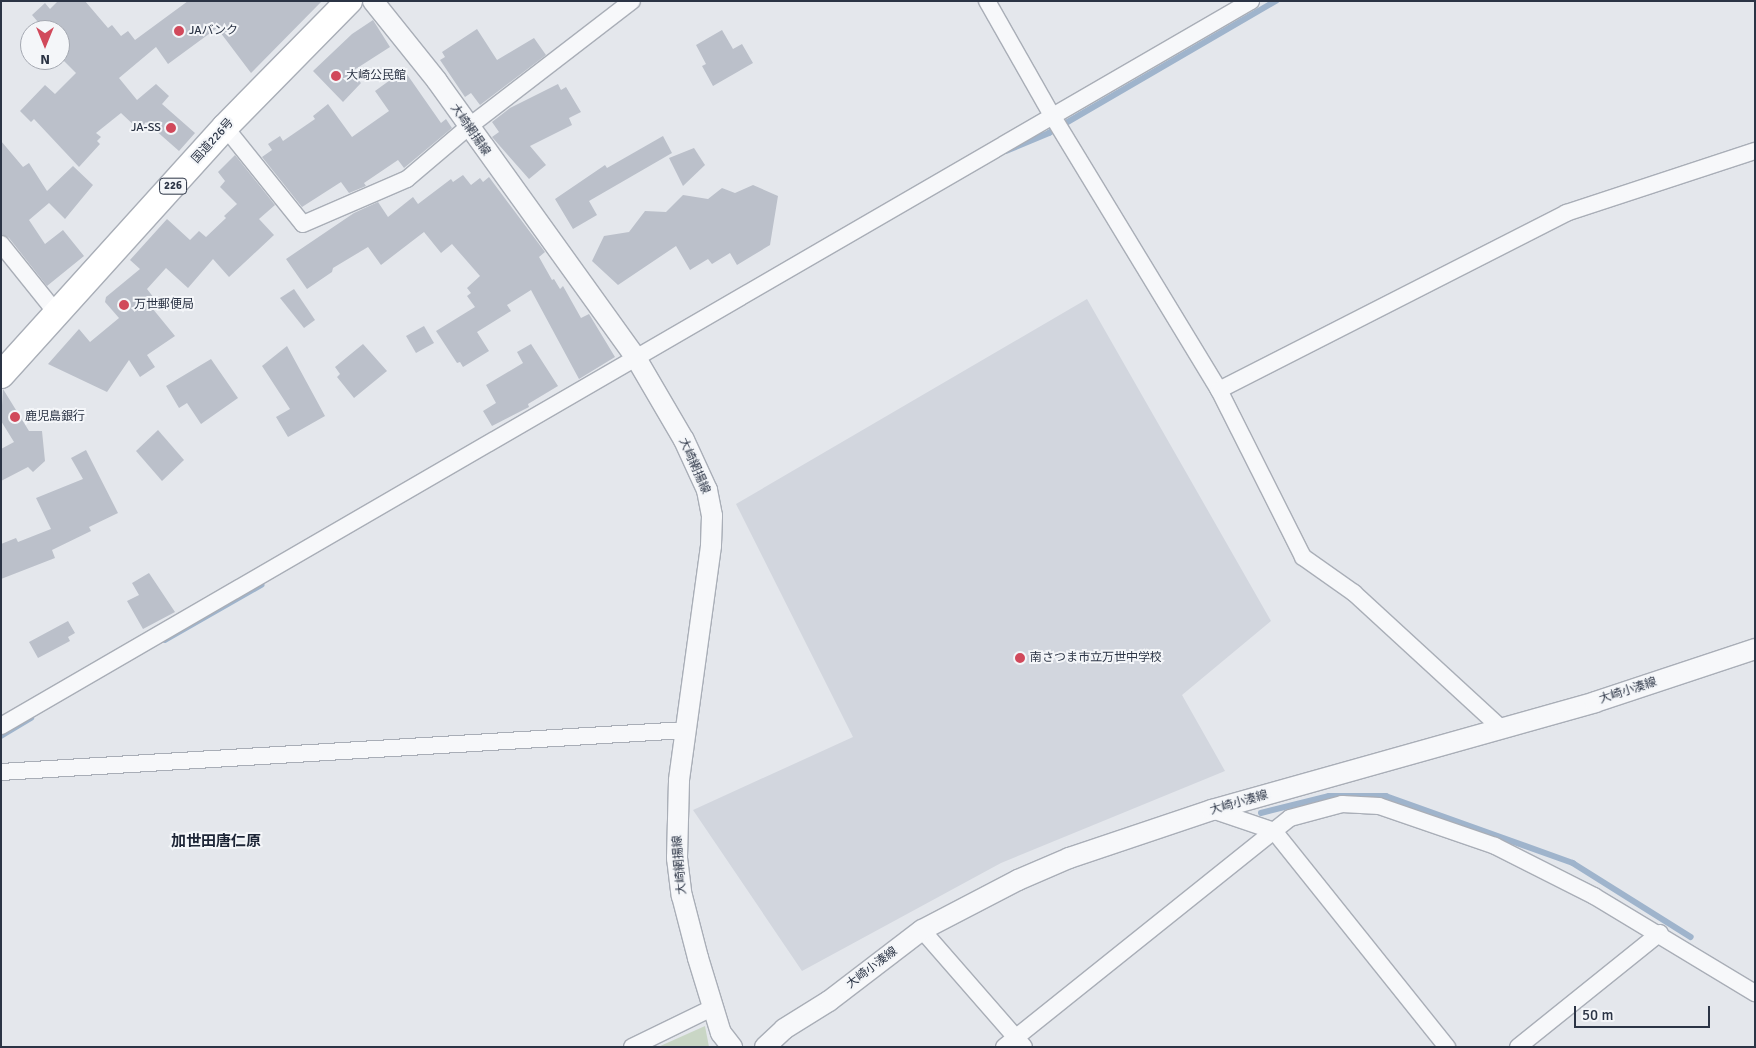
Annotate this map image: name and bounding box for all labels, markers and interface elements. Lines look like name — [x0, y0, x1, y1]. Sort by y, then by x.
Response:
north arrow — [20, 20, 70, 70]
place label: JAバンク — [189, 24, 237, 38]
marker: JAバンク — [173, 25, 185, 37]
text: N — [40, 51, 50, 68]
place label: 大崎公民館 — [346, 69, 406, 83]
marker: 大崎公民館 — [330, 70, 342, 82]
street label: 大崎網揚線 — [447, 101, 493, 159]
street label: 国道226号 — [189, 116, 237, 166]
place label: JA-SS — [131, 121, 161, 135]
marker: JA-SS — [165, 122, 177, 134]
road number: 226 — [158, 178, 188, 195]
place label: 万世郵便局 — [134, 298, 194, 312]
marker: 万世郵便局 — [118, 299, 130, 311]
place label: 鹿児島銀行 — [25, 410, 85, 424]
marker: 鹿児島銀行 — [9, 411, 21, 423]
street label: 大崎網揚線 — [675, 436, 713, 496]
place label: 南さつま市立万世中学校 — [1030, 651, 1162, 665]
marker: 南さつま市立万世中学校 — [1014, 652, 1026, 664]
street label: 大崎小湊線 — [1597, 675, 1659, 707]
street label: 大崎小湊線 — [1208, 788, 1270, 818]
district label: 加世田唐仁原 — [171, 833, 261, 851]
street label: 大崎網揚線 — [670, 834, 690, 896]
street label: 大崎小湊線 — [844, 944, 900, 992]
scale bar — [1576, 996, 1712, 1028]
text: 50 m — [1582, 1006, 1613, 1024]

